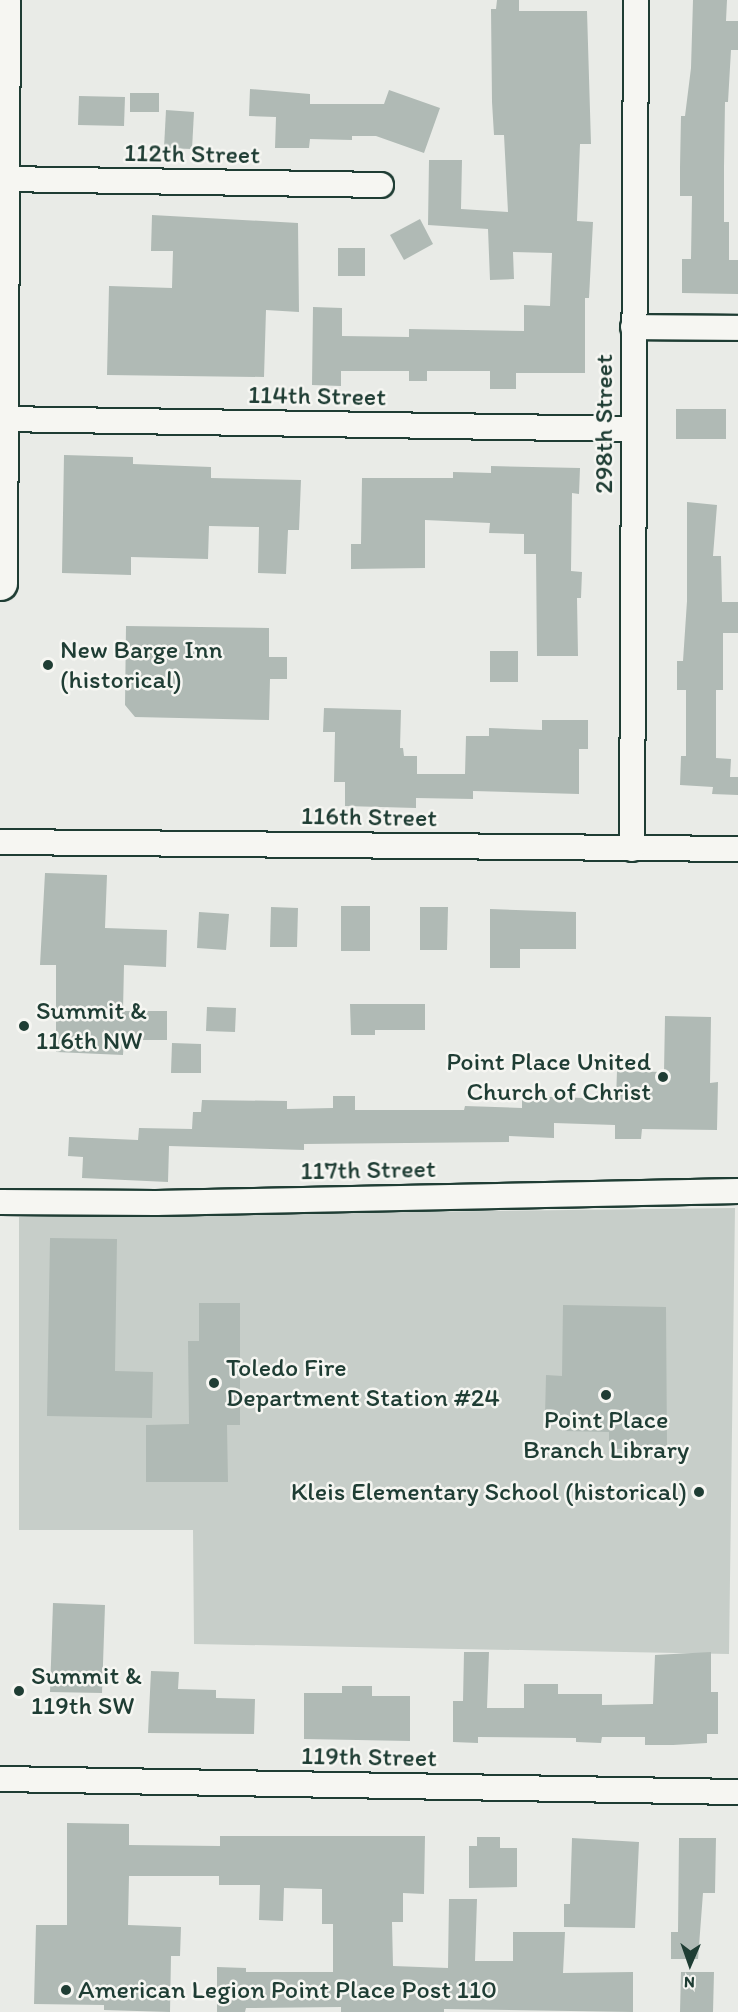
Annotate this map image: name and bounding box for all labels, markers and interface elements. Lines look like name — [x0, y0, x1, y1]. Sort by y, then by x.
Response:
street label: 112th Street — [124, 137, 260, 171]
street label: 298th Street — [588, 354, 620, 494]
street label: 114th Street — [248, 379, 386, 413]
place label: New Barge Inn (historical) — [60, 634, 224, 696]
marker: New Barge Inn (historical) — [41, 658, 55, 672]
street label: 116th Street — [301, 800, 437, 834]
place label: Summit & 116th NW — [36, 995, 147, 1056]
marker: Summit & 116th NW — [17, 1019, 31, 1033]
place label: Point Place United Church of Christ — [446, 1046, 651, 1108]
marker: Point Place United Church of Christ — [656, 1070, 670, 1084]
street label: 117th Street — [300, 1153, 436, 1187]
place label: Toledo Fire Department Station #24 — [226, 1352, 500, 1414]
marker: Toledo Fire Department Station #24 — [207, 1376, 221, 1390]
marker: Point Place Branch Library — [599, 1388, 613, 1402]
place label: Point Place Branch Library — [524, 1404, 688, 1466]
place label: Kleis Elementary School (historical) — [292, 1476, 687, 1508]
marker: Kleis Elementary School (historical) — [692, 1485, 706, 1499]
place label: Summit & 119th SW — [31, 1660, 142, 1721]
marker: Summit & 119th SW — [12, 1684, 26, 1698]
street label: 119th Street — [301, 1740, 437, 1774]
north arrow — [660, 1934, 720, 1994]
text: N — [684, 1973, 695, 1992]
place label: American Legion Point Place Post 110 — [78, 1974, 495, 2006]
marker: American Legion Point Place Post 110 — [59, 1983, 73, 1997]

